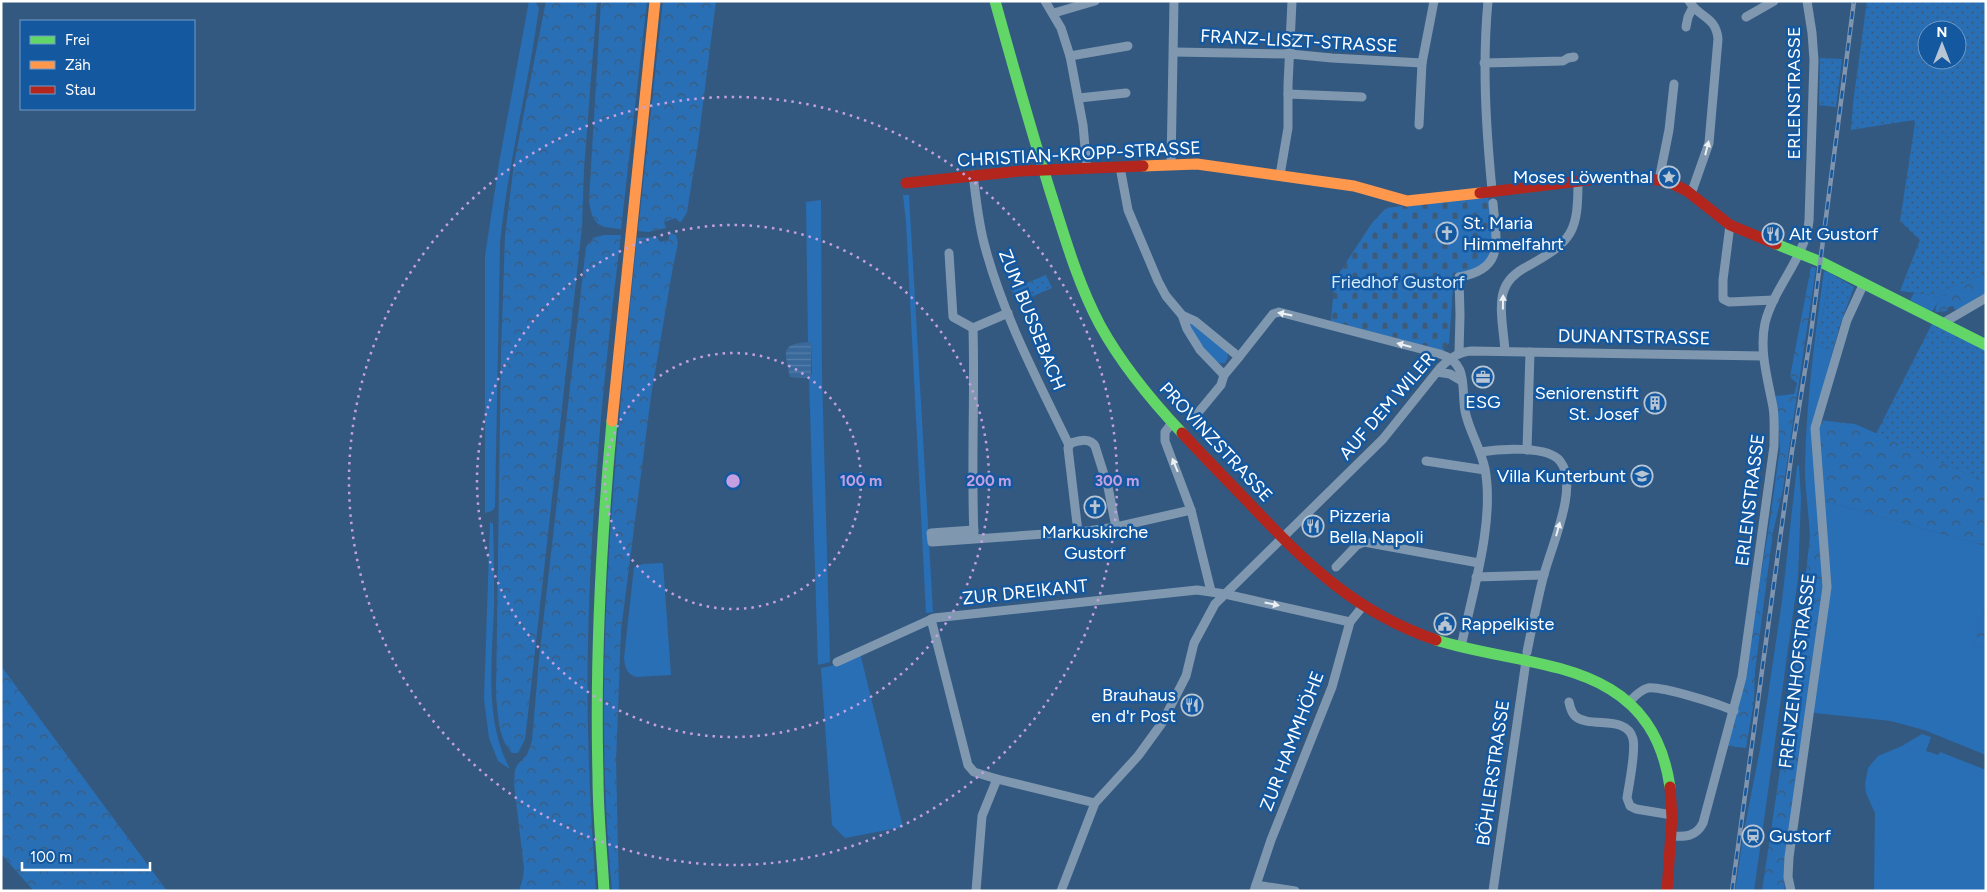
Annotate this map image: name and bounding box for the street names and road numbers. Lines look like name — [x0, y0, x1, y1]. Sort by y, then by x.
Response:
street label: FRANZ-LISZT-STRASSE — [1200, 25, 1398, 57]
street label: ERLENSTRASSE — [1783, 26, 1805, 160]
street label: CHRISTIAN-KROPP-STRASSE — [957, 137, 1201, 171]
street label: ZUM BUSSEBACH — [994, 246, 1070, 394]
street label: DUNANTSTRASSE — [1558, 325, 1710, 349]
street label: AUF DEM WILER — [1334, 348, 1440, 464]
street label: PROVINZSTRASSE — [1155, 378, 1277, 506]
street label: ERLENSTRASSE — [1731, 433, 1769, 567]
street label: FRENZENHOFSTRASSE — [1774, 572, 1820, 770]
street label: ZUR DREIKANT — [961, 574, 1089, 610]
street label: ZUR HAMMHÖHE — [1255, 668, 1329, 814]
street label: BÖHLERSTRASSE — [1472, 699, 1514, 847]

